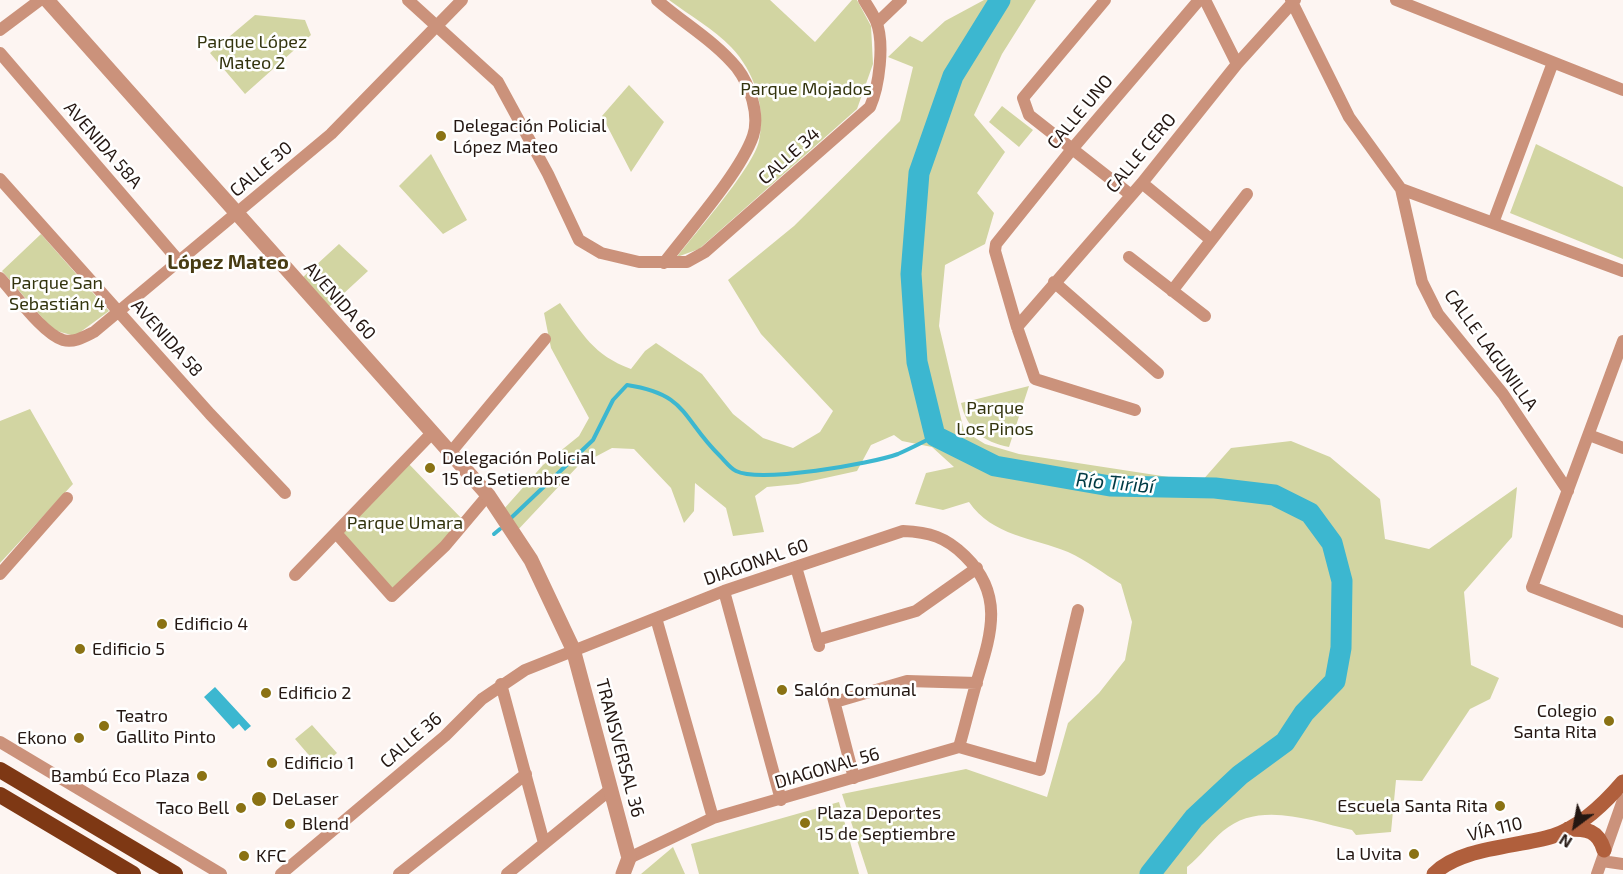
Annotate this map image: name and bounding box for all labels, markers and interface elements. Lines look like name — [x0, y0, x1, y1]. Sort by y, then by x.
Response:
park label: Parque López Mateo 2 — [197, 31, 307, 74]
street label: CALLE UNO — [1043, 70, 1117, 154]
park label: Parque Mojados — [740, 78, 872, 100]
street label: AVENIDA 58A — [59, 97, 147, 193]
street label: CALLE CERO — [1101, 109, 1181, 197]
place label: Delegación Policial López Mateo — [453, 115, 606, 158]
street label: CALLE 34 — [754, 123, 824, 189]
marker: Delegación Policial López Mateo — [434, 129, 448, 143]
street label: CALLE 30 — [225, 137, 297, 201]
district label: López Mateo — [167, 250, 289, 274]
street label: AVENIDA 60 — [299, 258, 381, 344]
park label: Parque San Sebastián 4 — [9, 272, 105, 314]
street label: CALLE LAGUNILLA — [1440, 285, 1542, 415]
street label: AVENIDA 58 — [127, 295, 207, 381]
park label: Parque Los Pinos — [956, 397, 1034, 440]
place label: Delegación Policial 15 de Setiembre — [442, 447, 595, 490]
marker: Delegación Policial 15 de Setiembre — [423, 461, 437, 475]
water label: Río Tiribí — [1075, 468, 1155, 498]
park label: Parque Umara — [347, 512, 463, 534]
street label: DIAGONAL 60 — [701, 534, 811, 590]
place label: Edificio 4 — [174, 613, 248, 635]
marker: Edificio 4 — [155, 617, 169, 631]
place label: Edificio 5 — [92, 638, 165, 660]
marker: Edificio 5 — [73, 642, 87, 656]
street label: TRANSVERSAL 36 — [591, 676, 649, 820]
place label: Salón Comunal — [794, 679, 916, 701]
place label: Edificio 2 — [278, 682, 351, 704]
marker: Salón Comunal — [775, 683, 789, 697]
marker: Edificio 2 — [259, 686, 273, 700]
place label: Colegio Santa Rita — [1513, 700, 1597, 742]
place label: Teatro Gallito Pinto — [116, 705, 216, 748]
street label: CALLE 36 — [376, 707, 446, 773]
marker: Colegio Santa Rita — [1602, 714, 1616, 728]
marker: Teatro Gallito Pinto — [97, 719, 111, 733]
place label: Ekono — [17, 727, 67, 749]
marker: Ekono — [72, 731, 86, 745]
street label: DIAGONAL 56 — [772, 743, 882, 793]
place label: Edificio 1 — [284, 752, 354, 774]
marker: Edificio 1 — [265, 756, 279, 770]
place label: Bambú Eco Plaza — [51, 765, 190, 787]
marker: Bambú Eco Plaza — [195, 769, 209, 783]
place label: DeLaser — [272, 788, 339, 810]
marker: DeLaser — [250, 790, 268, 808]
place label: Escuela Santa Rita — [1337, 795, 1488, 817]
north arrow — [1545, 796, 1605, 856]
place label: Taco Bell — [156, 797, 229, 819]
marker: Escuela Santa Rita — [1493, 799, 1507, 813]
marker: Taco Bell — [234, 801, 248, 815]
place label: Plaza Deportes 15 de Septiembre — [817, 802, 956, 844]
street label: VÍA 110 — [1465, 812, 1525, 846]
place label: Blend — [302, 813, 349, 835]
marker: Plaza Deportes 15 de Septiembre — [798, 816, 812, 830]
marker: Blend — [283, 817, 297, 831]
text: N — [1555, 831, 1575, 853]
place label: La Uvita — [1336, 843, 1402, 865]
place label: KFC — [256, 845, 286, 867]
marker: La Uvita — [1407, 847, 1421, 861]
marker: KFC — [237, 849, 251, 863]

